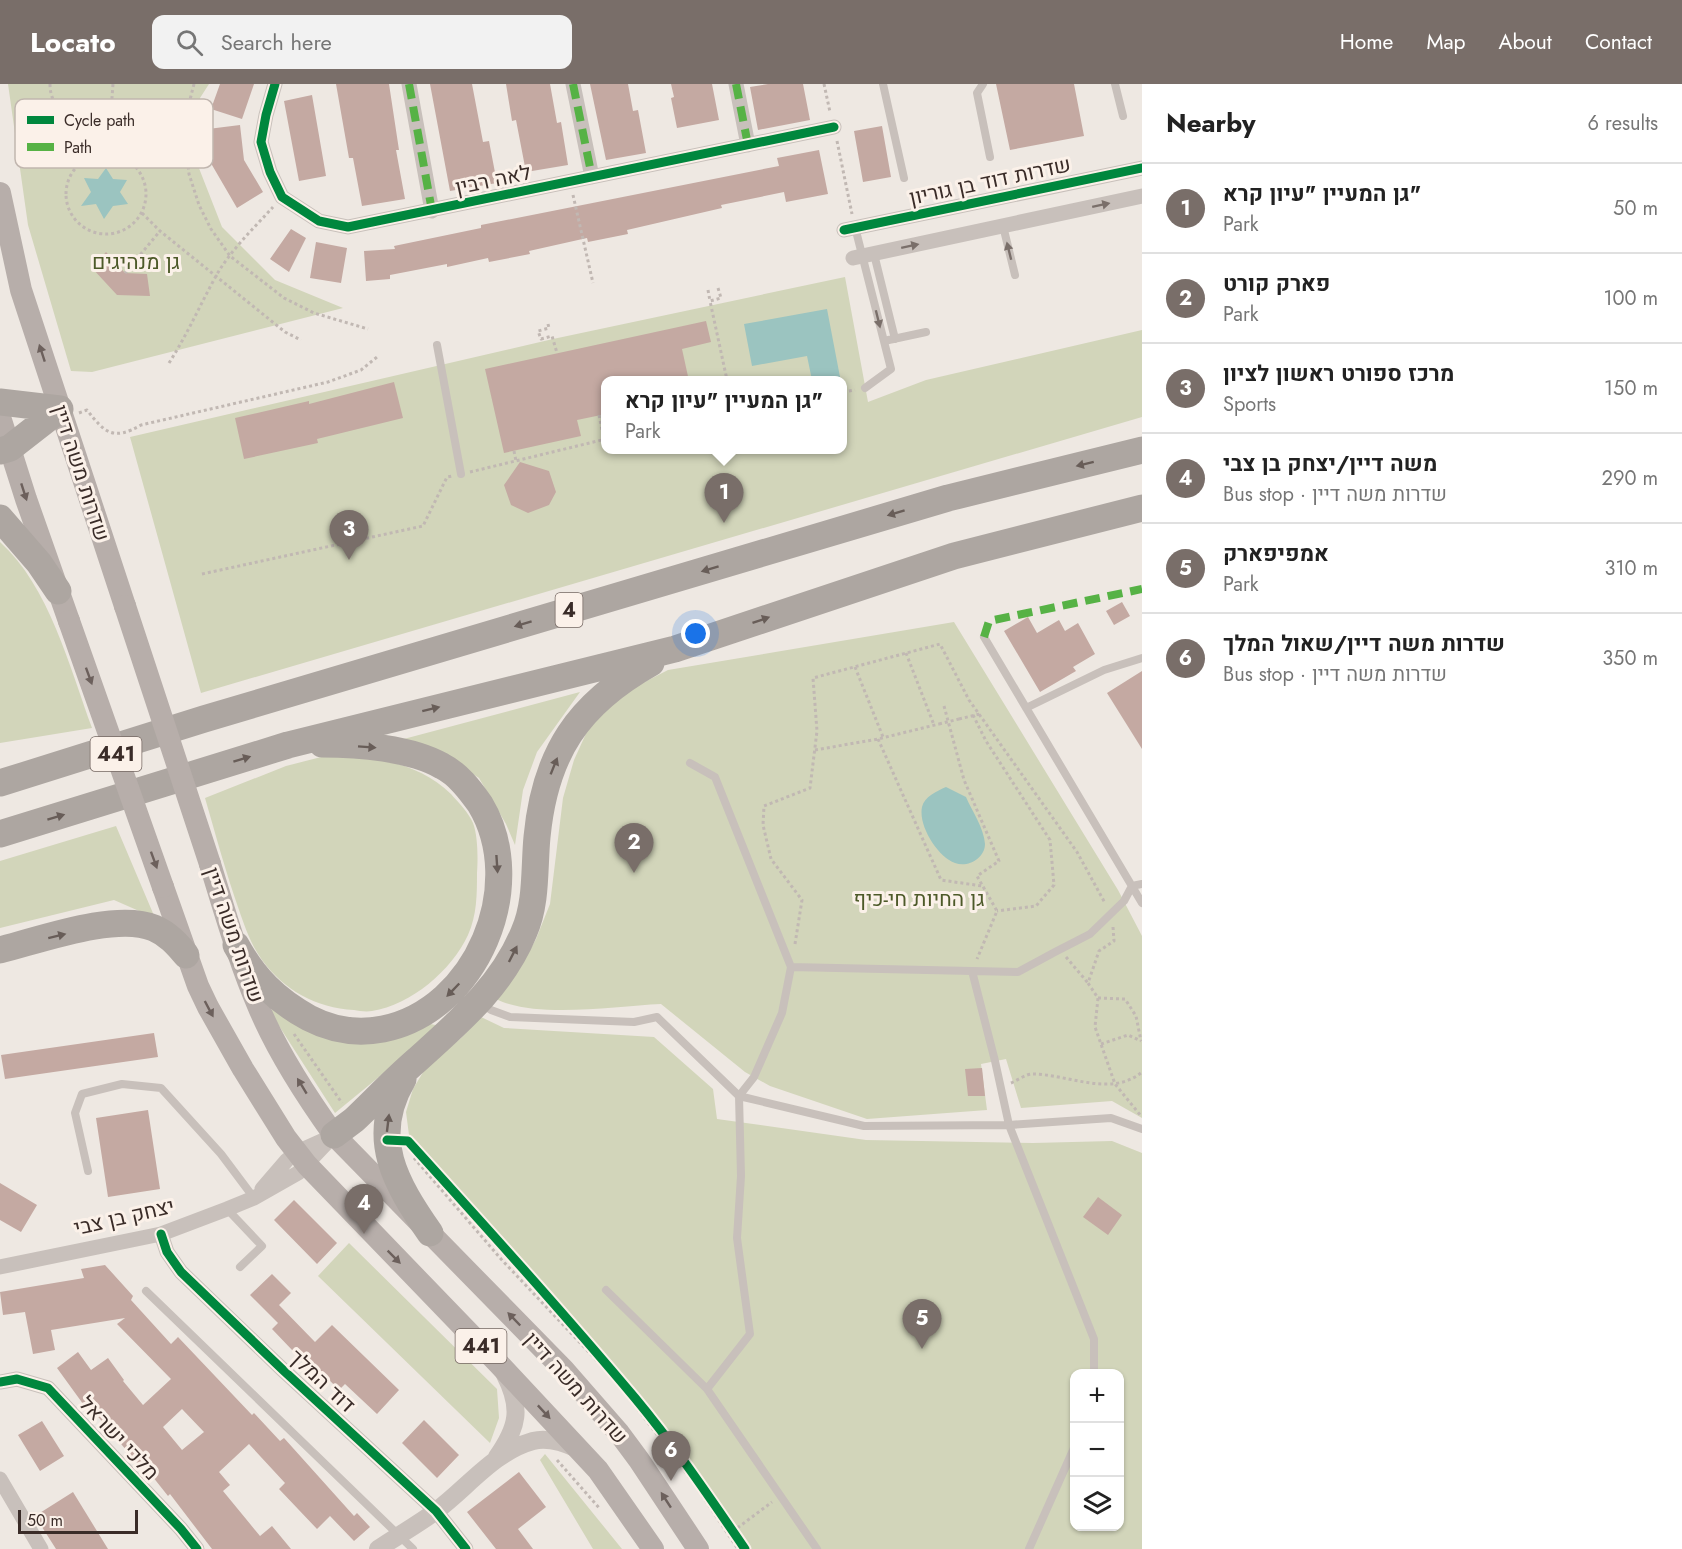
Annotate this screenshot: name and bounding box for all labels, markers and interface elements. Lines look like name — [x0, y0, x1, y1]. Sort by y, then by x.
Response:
search box — [152, 15, 572, 69]
text: Locato — [30, 22, 116, 63]
icon: search — [173, 26, 206, 59]
text: Search here — [221, 26, 332, 58]
text: Home — [1340, 27, 1393, 57]
text: Map — [1426, 27, 1466, 57]
text: About — [1499, 27, 1552, 57]
text: Contact — [1585, 27, 1652, 57]
legend — [15, 99, 213, 168]
text: Nearby — [1166, 104, 1255, 142]
text: Cycle path — [64, 109, 135, 132]
text: 6 results — [1588, 109, 1658, 138]
text: Path — [64, 136, 92, 159]
street label: שדרות דוד בן גוריון — [906, 149, 1074, 213]
street label: לאה רבין — [452, 157, 534, 203]
text: גן המעיין "עיון קרא" — [1223, 177, 1421, 209]
text: 1 — [1180, 194, 1191, 223]
text: 50 m — [1613, 194, 1658, 223]
one-way arrow — [1092, 200, 1111, 209]
text: Park — [1223, 210, 1259, 239]
one-way arrow — [901, 241, 920, 250]
one-way arrow — [1004, 242, 1013, 260]
park label: גן מנהיגים — [92, 247, 180, 277]
text: פארק קורט — [1223, 267, 1330, 299]
text: 2 — [1179, 284, 1192, 313]
text: 100 m — [1603, 284, 1658, 313]
text: Park — [1223, 300, 1259, 329]
one-way arrow — [874, 310, 883, 328]
one-way arrow — [37, 344, 46, 362]
text: מרכז ספורט ראשון לציון — [1223, 357, 1454, 389]
text: 3 — [1179, 374, 1192, 403]
text: 150 m — [1604, 374, 1658, 403]
popup — [601, 376, 847, 454]
text: גן המעיין "עיון קרא" — [625, 384, 823, 416]
text: Sports — [1223, 390, 1276, 419]
street label: שדרות משה דיין — [45, 401, 117, 545]
text: Park — [625, 417, 661, 446]
text: משה דיין/יצחק בן צבי — [1223, 447, 1437, 479]
one-way arrow — [1076, 460, 1094, 470]
text: 4 — [1179, 464, 1192, 493]
text: 290 m — [1602, 464, 1658, 493]
pin: 1 — [704, 474, 744, 523]
text: Bus stop · שדרות משה דיין — [1223, 480, 1447, 509]
one-way arrow — [20, 483, 29, 501]
one-way arrow — [887, 509, 905, 518]
pin: 3 — [330, 510, 368, 560]
text: אמפיפארק — [1223, 537, 1329, 569]
text: 5 — [1179, 554, 1192, 583]
text: 310 m — [1604, 554, 1658, 583]
one-way arrow — [701, 565, 719, 574]
text: Park — [1223, 570, 1259, 599]
road number: 4 — [556, 593, 582, 627]
one-way arrow — [752, 615, 770, 625]
your location — [681, 619, 710, 648]
one-way arrow — [514, 620, 532, 629]
text: שדרות משה דיין/שאול המלך — [1223, 627, 1505, 659]
text: 6 — [1179, 644, 1192, 673]
text: 350 m — [1602, 644, 1658, 673]
text: Bus stop · שדרות משה דיין — [1223, 660, 1447, 689]
one-way arrow — [84, 668, 94, 686]
one-way arrow — [421, 704, 440, 714]
road number: 441 — [90, 737, 142, 771]
one-way arrow — [358, 743, 377, 752]
one-way arrow — [233, 754, 251, 763]
one-way arrow — [550, 757, 559, 775]
one-way arrow — [47, 812, 65, 821]
pin: 2 — [614, 824, 654, 873]
one-way arrow — [150, 851, 160, 869]
one-way arrow — [493, 854, 502, 873]
street label: שדרות משה דיין — [197, 863, 271, 1007]
park label: גן החיות חי-כיף — [853, 884, 985, 914]
one-way arrow — [48, 930, 66, 940]
one-way arrow — [508, 946, 518, 963]
one-way arrow — [446, 982, 460, 996]
one-way arrow — [204, 1000, 214, 1017]
one-way arrow — [296, 1078, 307, 1094]
one-way arrow — [383, 1113, 393, 1132]
pin: 4 — [344, 1184, 384, 1234]
street label: יצחק בן צבי — [71, 1191, 177, 1243]
one-way arrow — [387, 1249, 401, 1263]
pin: 5 — [902, 1300, 942, 1349]
one-way arrow — [508, 1312, 521, 1327]
street label: שדרות משה דיין — [517, 1325, 635, 1451]
road number: 441 — [456, 1329, 506, 1363]
street label: דוד המלך — [282, 1342, 362, 1420]
map controls — [1070, 1369, 1124, 1531]
button: + — [1070, 1369, 1124, 1423]
street label: מלכי ישראל — [72, 1389, 166, 1487]
one-way arrow — [537, 1405, 551, 1420]
button: − — [1070, 1423, 1124, 1477]
pin: 6 — [652, 1432, 690, 1481]
button: layers — [1070, 1477, 1124, 1531]
one-way arrow — [661, 1492, 672, 1508]
scale bar — [18, 1507, 138, 1534]
text: 50 m — [27, 1509, 63, 1532]

